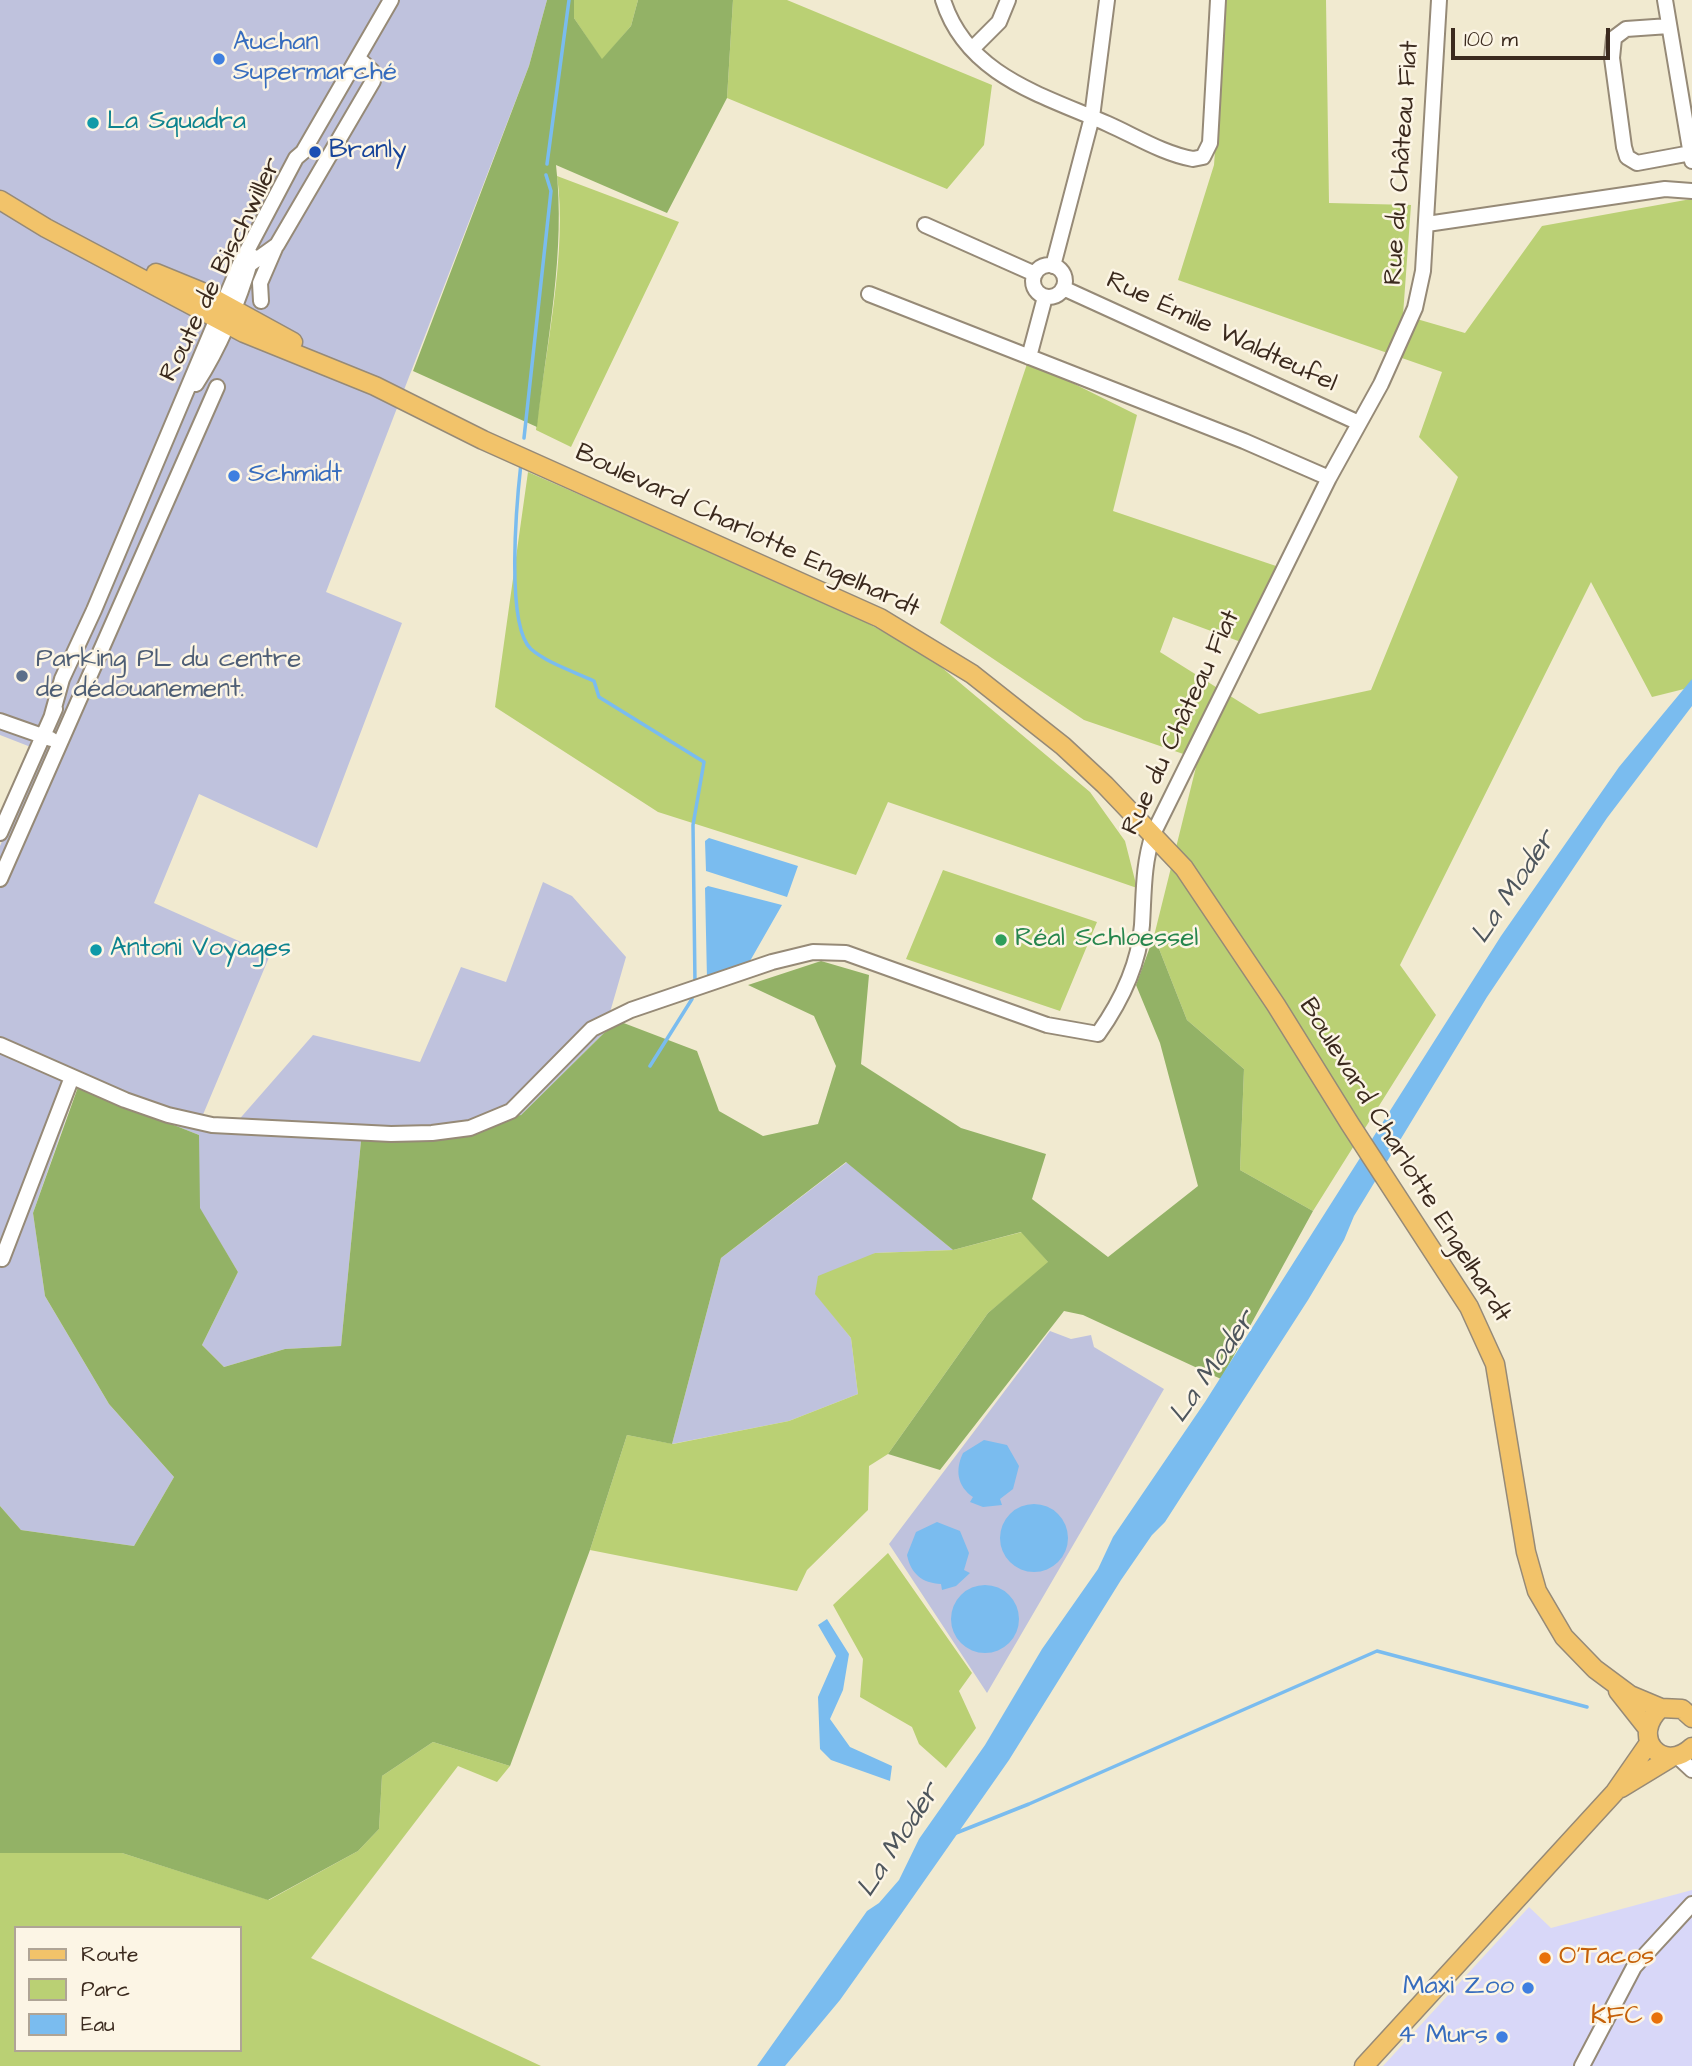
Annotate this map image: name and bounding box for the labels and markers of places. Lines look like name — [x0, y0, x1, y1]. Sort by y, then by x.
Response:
place label: Auchan Supermarché — [233, 28, 397, 90]
marker: Auchan Supermarché — [211, 51, 227, 67]
place label: La Squadra — [107, 107, 246, 139]
marker: La Squadra — [85, 115, 101, 131]
place label: Branly — [329, 136, 406, 168]
marker: Branly — [307, 144, 323, 160]
place label: Schmidt — [248, 460, 342, 492]
marker: Schmidt — [226, 468, 242, 484]
place label: Parking PL du centre de dédouanement. — [36, 645, 301, 706]
marker: Parking PL du centre de dédouanement. — [14, 668, 30, 684]
place label: Réal Schloessel — [1015, 924, 1198, 956]
marker: Réal Schloessel — [993, 932, 1009, 948]
place label: Antoni Voyages — [110, 934, 291, 966]
marker: Antoni Voyages — [88, 942, 104, 958]
place label: O'Tacos — [1559, 1942, 1654, 1974]
marker: O'Tacos — [1537, 1950, 1553, 1966]
place label: Maxi Zoo — [1403, 1972, 1514, 2004]
marker: Maxi Zoo — [1520, 1980, 1536, 1996]
place label: KFC — [1591, 2002, 1643, 2034]
marker: KFC — [1649, 2010, 1665, 2026]
place label: 4 Murs — [1398, 2021, 1488, 2053]
marker: 4 Murs — [1494, 2029, 1510, 2045]

